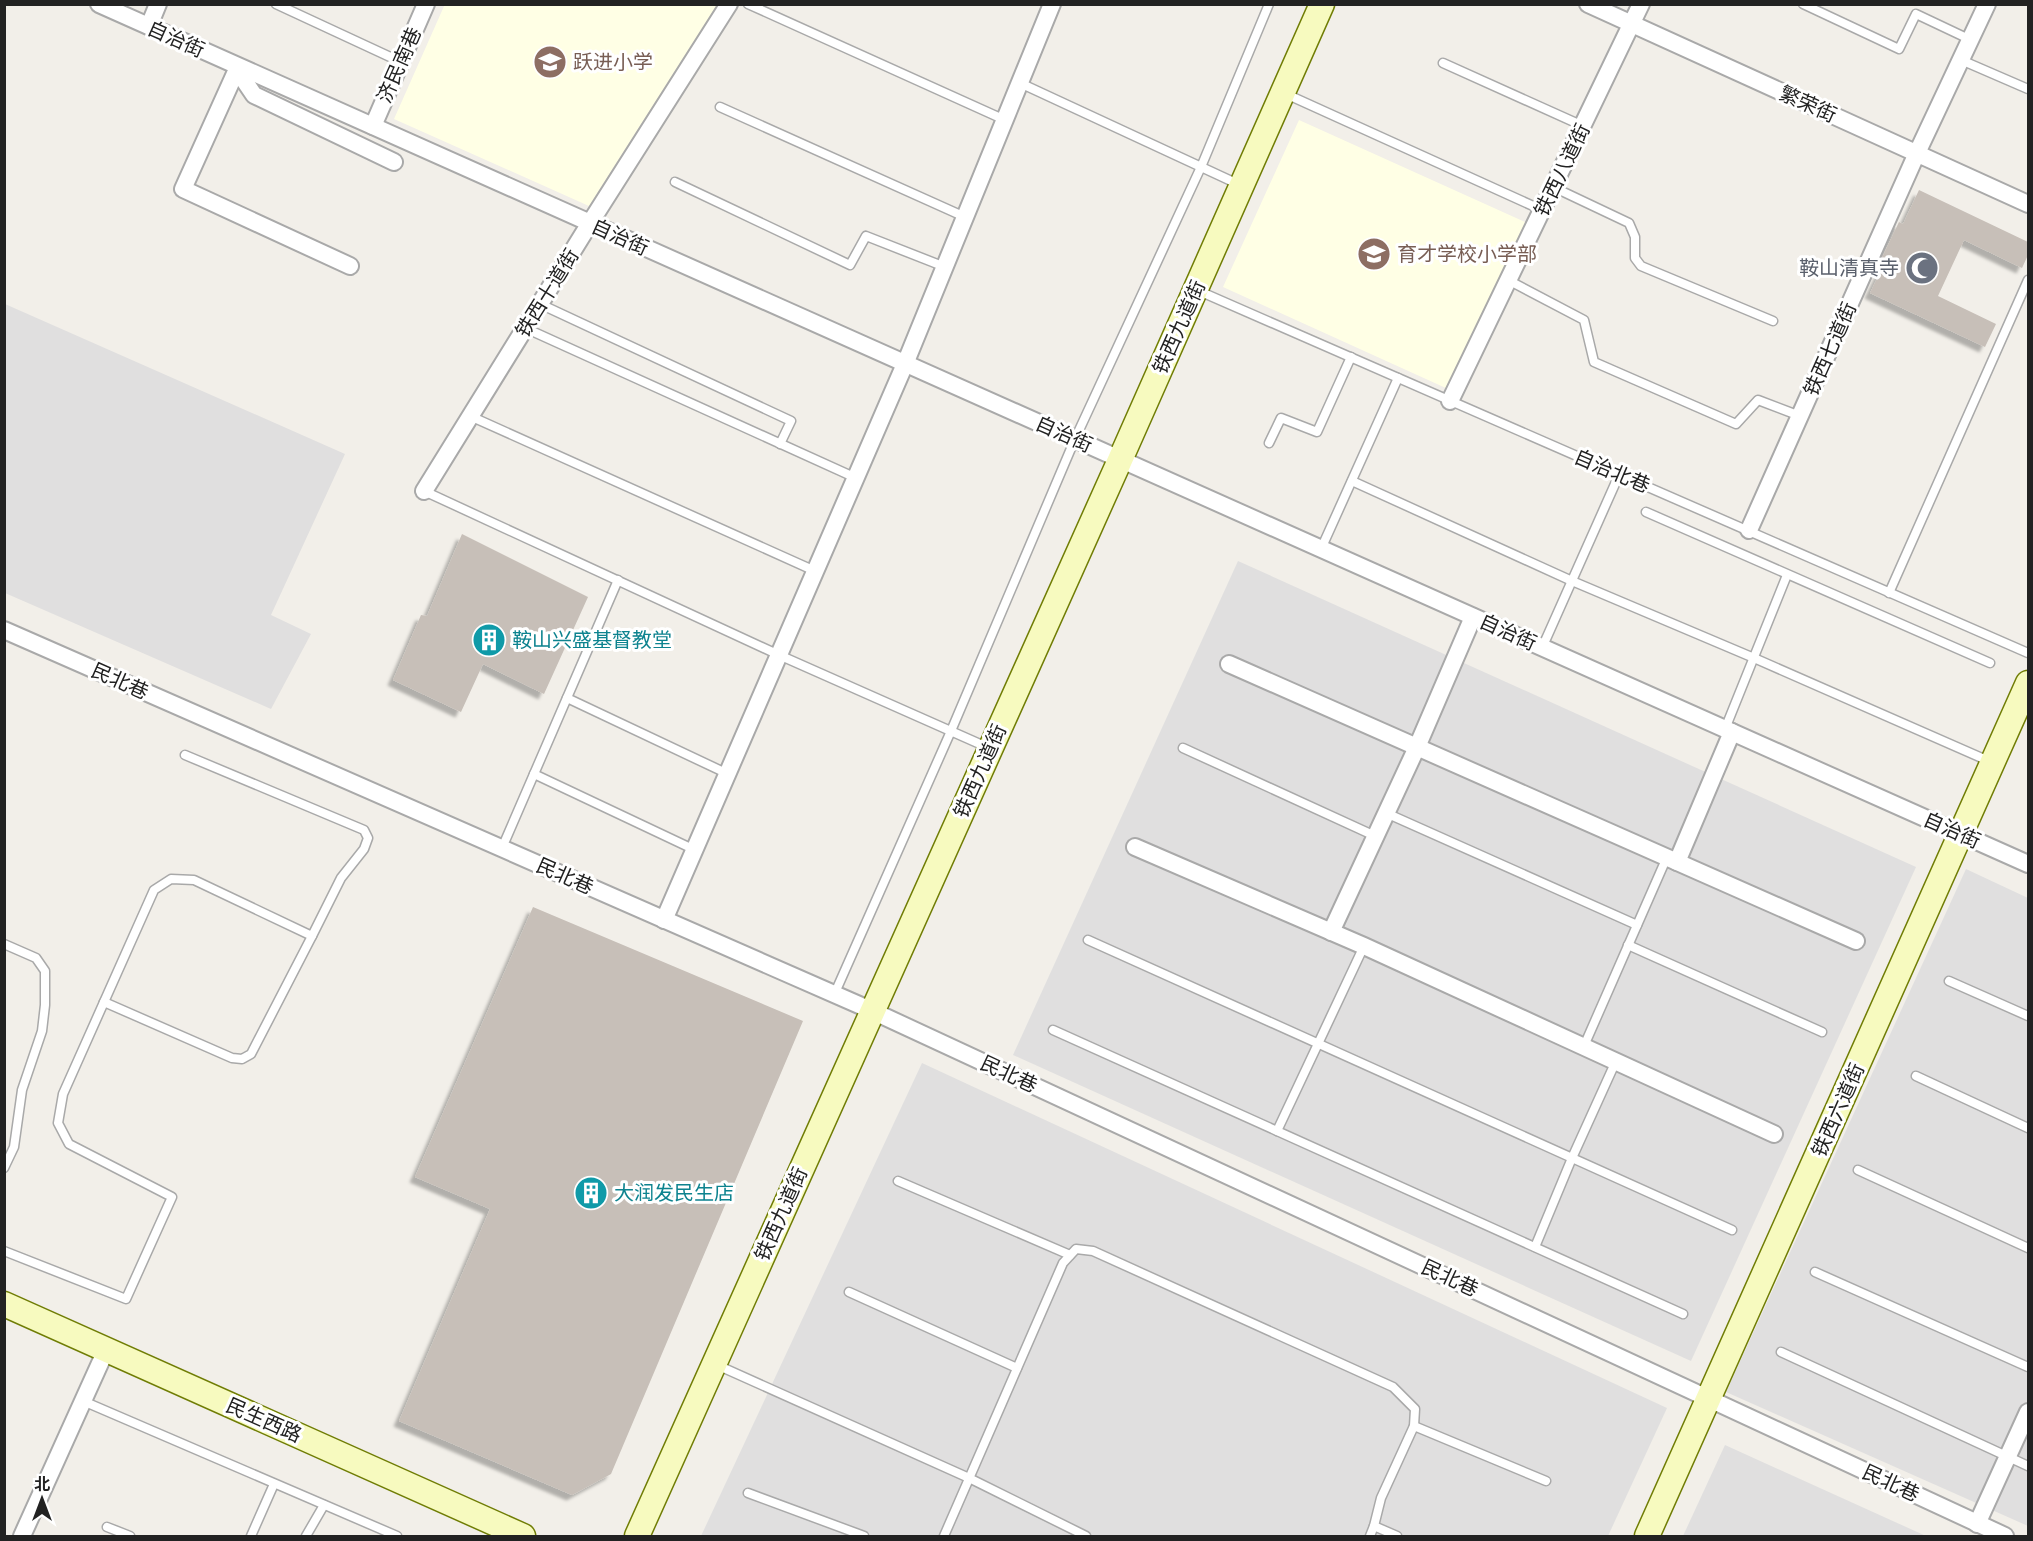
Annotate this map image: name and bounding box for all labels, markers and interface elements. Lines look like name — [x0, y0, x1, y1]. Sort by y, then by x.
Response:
street label: 自治街 — [144, 15, 209, 62]
street label: 济民南巷 — [371, 23, 426, 106]
school or university icon: 跃进小学 — [532, 44, 568, 80]
place label: 跃进小学 — [573, 49, 653, 74]
street label: 繁荣街 — [1776, 80, 1841, 127]
street label: 铁西八道街 — [1528, 119, 1595, 220]
street label: 自治街 — [588, 213, 653, 260]
school or university icon: 育才学校小学部 — [1356, 236, 1392, 272]
place label: 育才学校小学部 — [1397, 241, 1537, 266]
street label: 铁西十道街 — [509, 244, 584, 342]
mosque icon: 鞍山清真寺 — [1904, 250, 1940, 286]
place label: 鞍山清真寺 — [1799, 255, 1899, 280]
street label: 铁西九道街 — [1147, 276, 1210, 378]
street label: 铁西七道街 — [1798, 298, 1861, 400]
street label: 自治街 — [1032, 410, 1097, 457]
street label: 自治北巷 — [1570, 443, 1654, 498]
street label: 自治街 — [1476, 608, 1541, 655]
building icon: 鞍山兴盛基督教堂 — [471, 622, 507, 658]
place label: 鞍山兴盛基督教堂 — [512, 627, 672, 652]
street label: 民北巷 — [88, 657, 153, 704]
street label: 铁西九道街 — [948, 720, 1011, 822]
street label: 自治街 — [1920, 806, 1985, 853]
street label: 民北巷 — [533, 852, 598, 899]
street label: 民北巷 — [977, 1050, 1042, 1098]
street label: 铁西六道街 — [1806, 1059, 1869, 1161]
street label: 铁西九道街 — [749, 1163, 812, 1265]
building icon: 大润发民生店 — [573, 1175, 609, 1211]
place label: 大润发民生店 — [614, 1180, 734, 1205]
street label: 民北巷 — [1418, 1254, 1483, 1302]
street label: 民生西路 — [223, 1392, 306, 1447]
street label: 民北巷 — [1859, 1459, 1924, 1507]
north arrow — [12, 1469, 72, 1529]
text: 北 — [34, 1474, 50, 1494]

